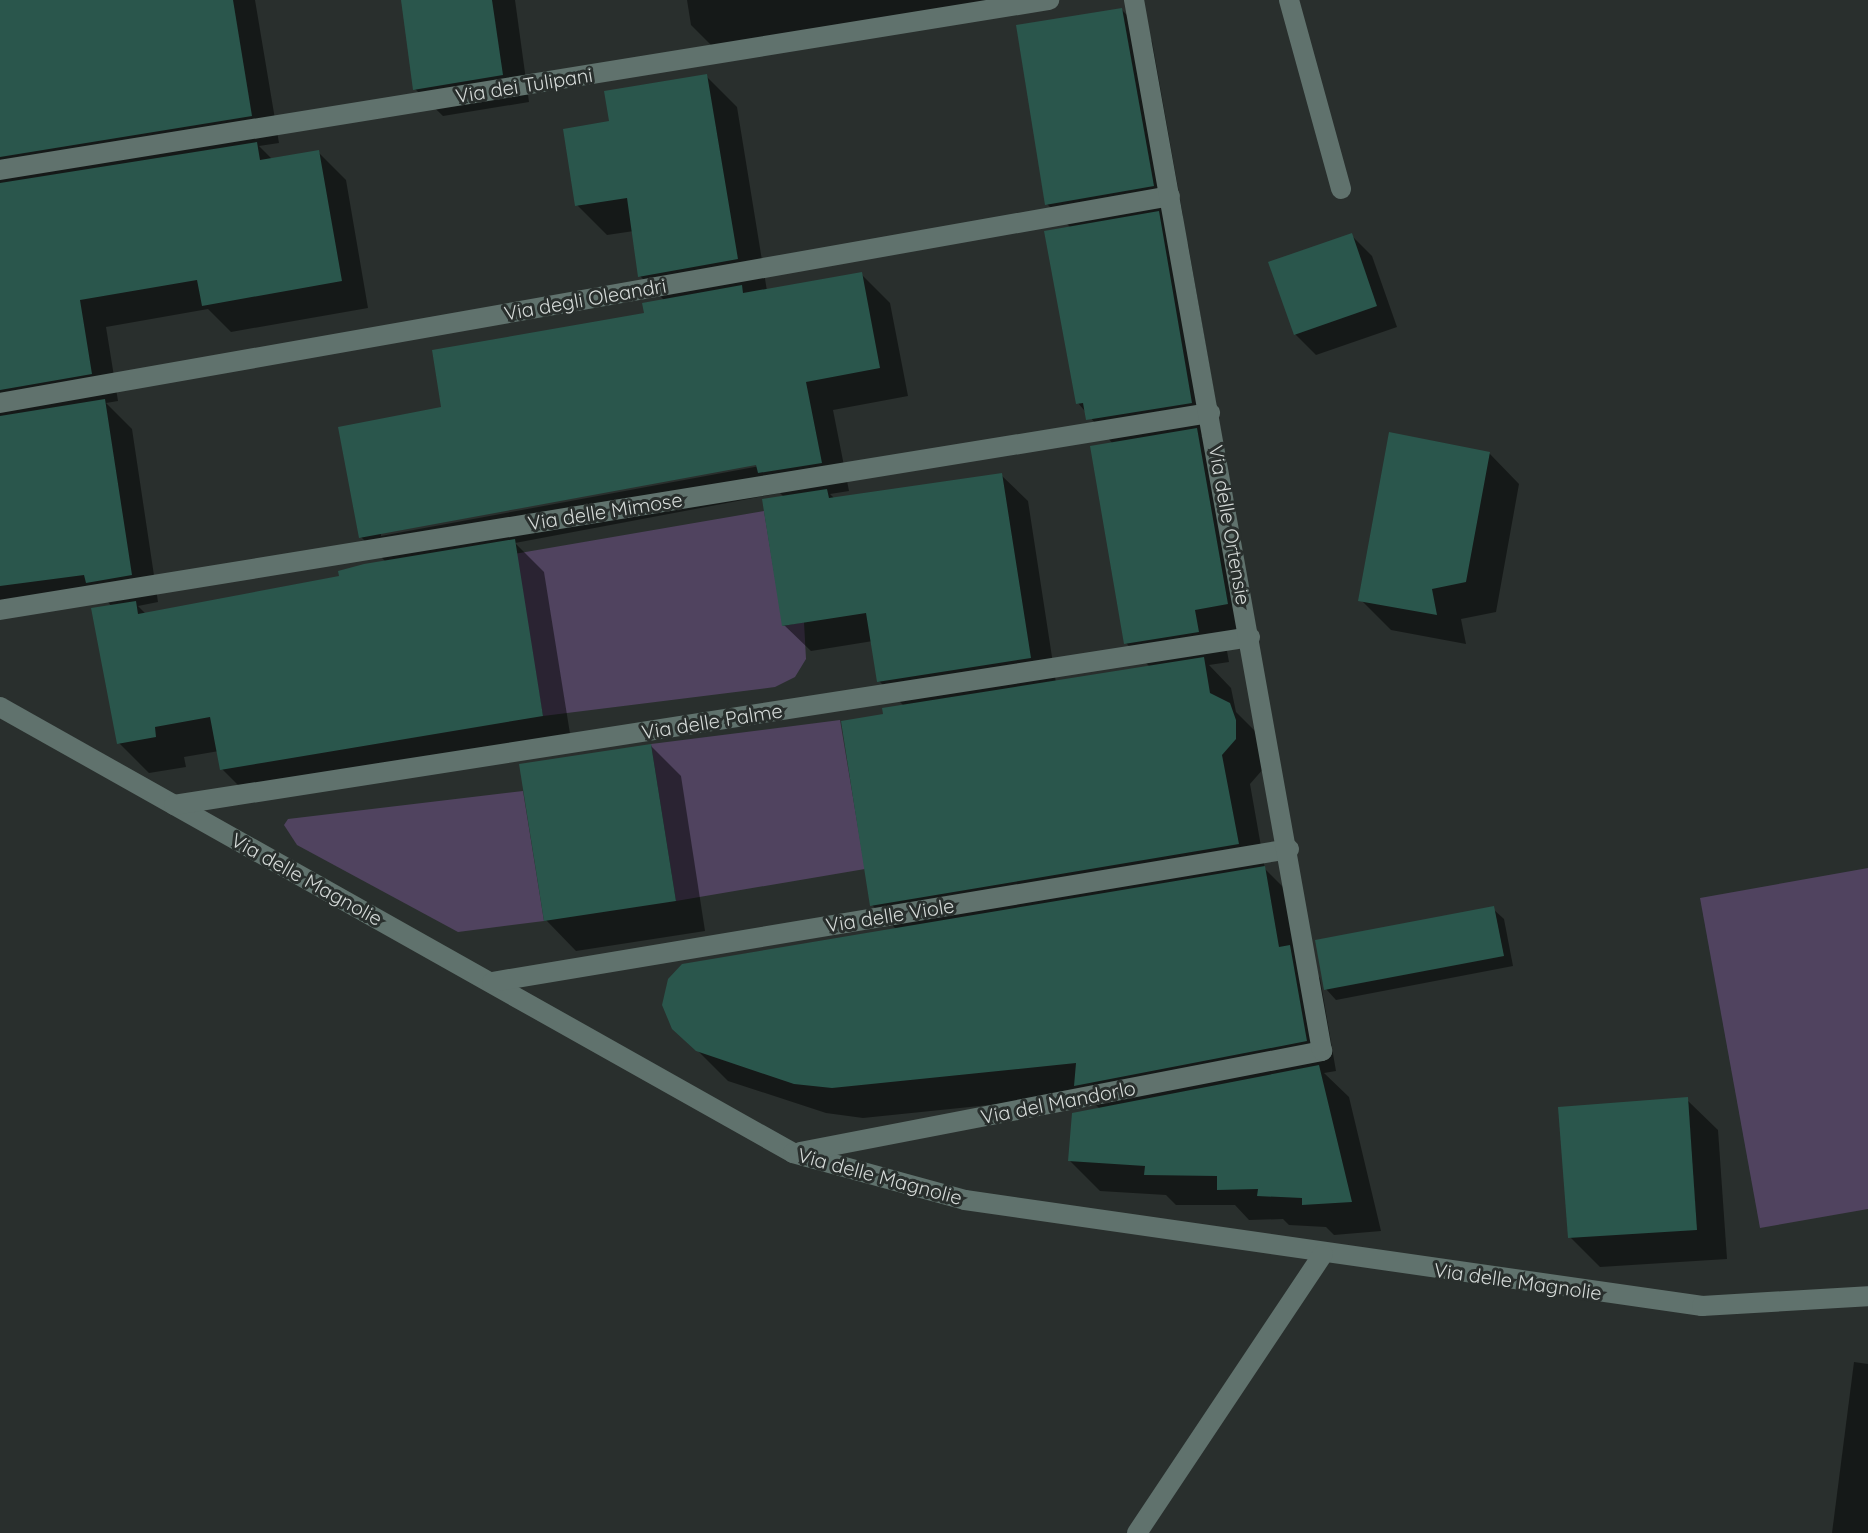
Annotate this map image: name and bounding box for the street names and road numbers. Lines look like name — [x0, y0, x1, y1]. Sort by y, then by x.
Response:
street label: Via dei Tulipani — [454, 62, 594, 108]
street label: Via degli Oleandri — [502, 273, 668, 325]
street label: Via delle Ortensie — [1204, 443, 1256, 607]
street label: Via delle Mimose — [526, 487, 684, 535]
street label: Via delle Palme — [640, 698, 784, 744]
street label: Via delle Magnolie — [227, 827, 387, 931]
street label: Via delle Viole — [824, 893, 956, 937]
street label: Via del Mandorlo — [979, 1075, 1137, 1129]
street label: Via delle Magnolie — [795, 1142, 965, 1210]
street label: Via delle Magnolie — [1433, 1257, 1603, 1305]

